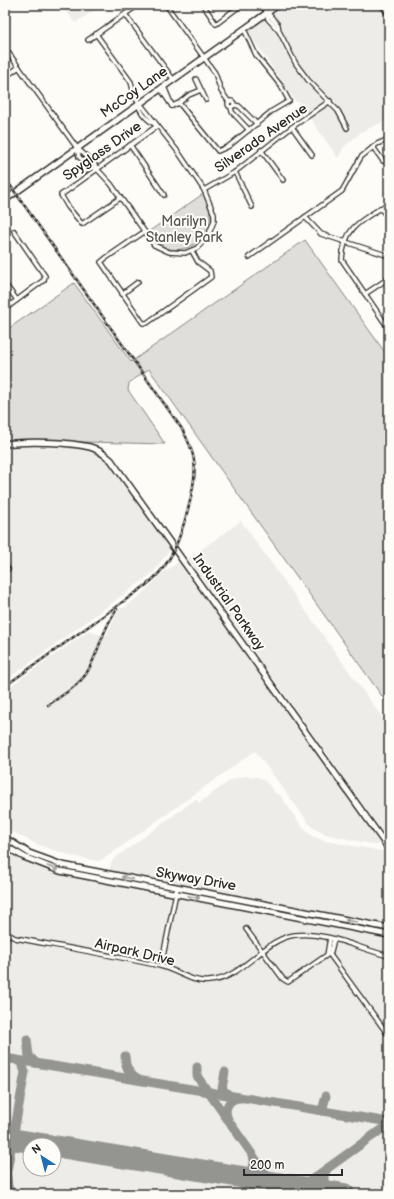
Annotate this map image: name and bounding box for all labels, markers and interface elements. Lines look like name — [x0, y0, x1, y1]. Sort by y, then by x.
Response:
street label: McCoy Lane — [97, 63, 171, 121]
street label: Silverado Avenue — [211, 100, 311, 176]
street label: Spyglass Drive — [59, 118, 145, 184]
park label: Marilyn Stanley Park — [146, 213, 222, 246]
street label: Industrial Parkway — [189, 550, 269, 654]
street label: Skyway Drive — [155, 864, 237, 894]
one-way arrow — [46, 865, 58, 873]
one-way arrow — [121, 874, 134, 882]
one-way arrow — [187, 893, 200, 901]
one-way arrow — [344, 917, 357, 925]
street label: Airpark Drive — [93, 935, 177, 969]
north arrow — [22, 1137, 62, 1177]
text: N — [29, 1142, 44, 1157]
scale bar — [244, 1151, 342, 1177]
text: 200 m — [250, 1158, 284, 1173]

